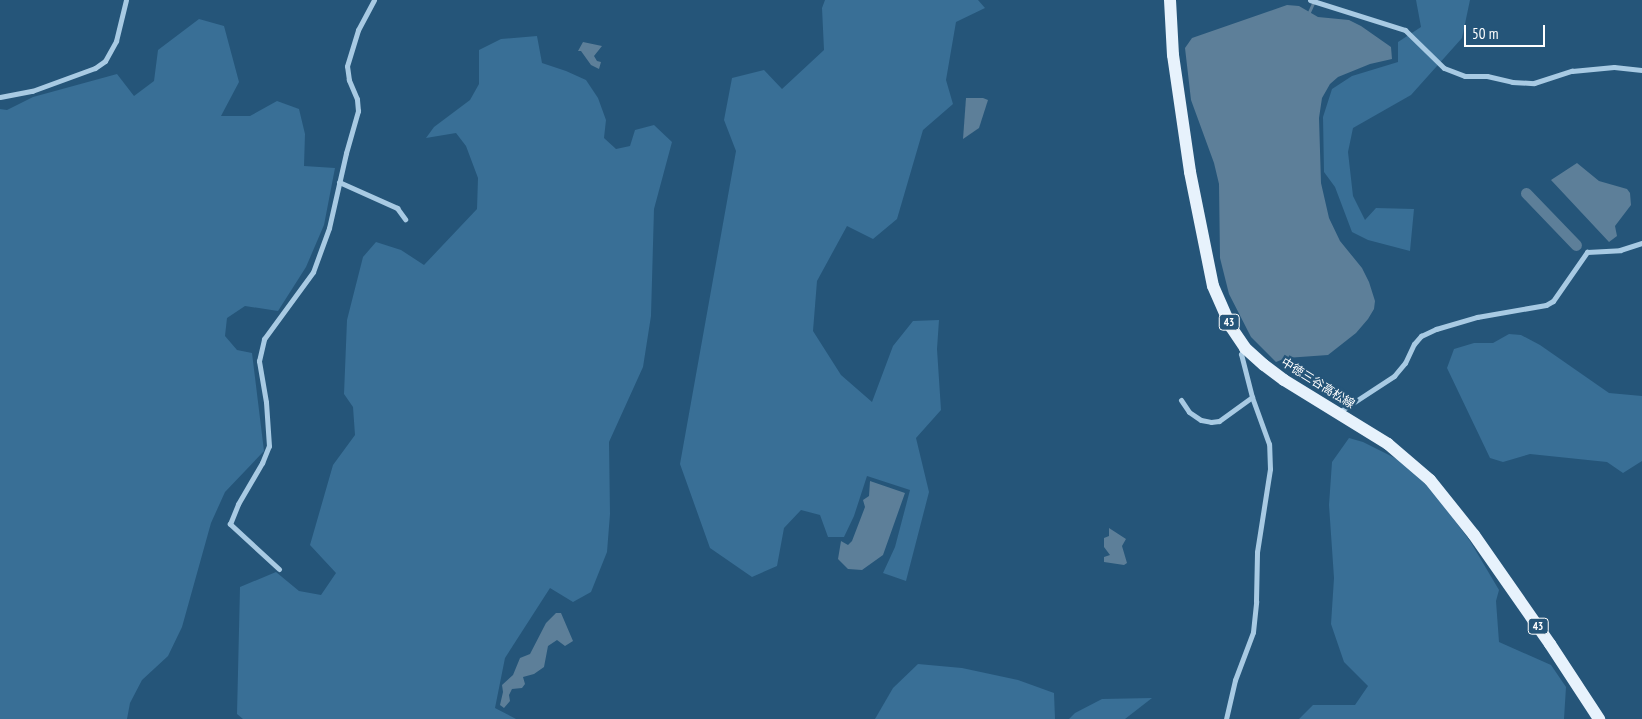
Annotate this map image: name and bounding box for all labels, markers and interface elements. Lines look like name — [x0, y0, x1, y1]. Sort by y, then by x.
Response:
scale bar — [1467, 15, 1548, 47]
text: 50 m — [1472, 24, 1498, 43]
road number: 43 — [1218, 314, 1240, 331]
street label: 中徳三谷高松線 — [1279, 355, 1357, 411]
road number: 43 — [1527, 618, 1549, 634]

